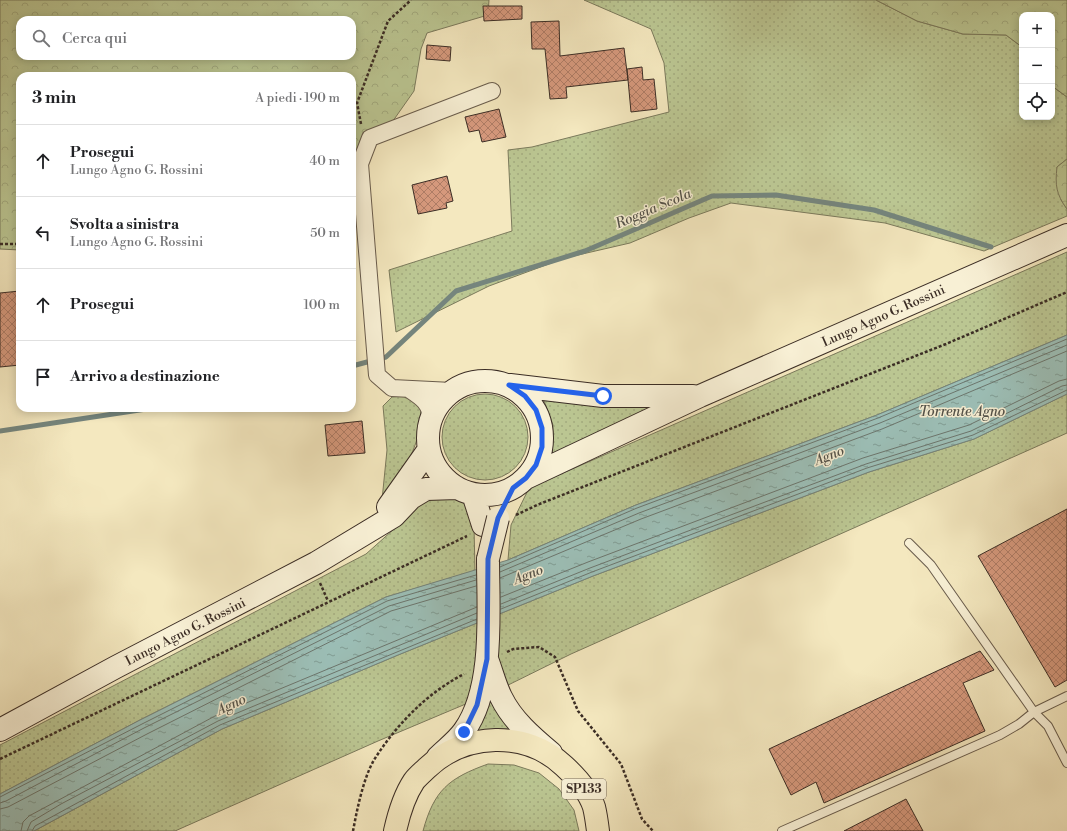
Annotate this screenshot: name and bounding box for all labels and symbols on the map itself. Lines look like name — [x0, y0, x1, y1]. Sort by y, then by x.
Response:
water label: Roggia Scola — [612, 185, 694, 233]
street label: Lungo Agno G. Rossini — [819, 281, 948, 350]
route start — [594, 387, 612, 405]
water label: Torrente Agno — [919, 403, 1005, 421]
water label: Agno — [810, 442, 847, 471]
water label: Agno — [509, 561, 546, 590]
street label: Lungo Agno G. Rossini — [122, 594, 248, 669]
water label: Agno — [212, 690, 249, 720]
route end — [455, 723, 473, 741]
road number: SP133 — [562, 779, 606, 799]

